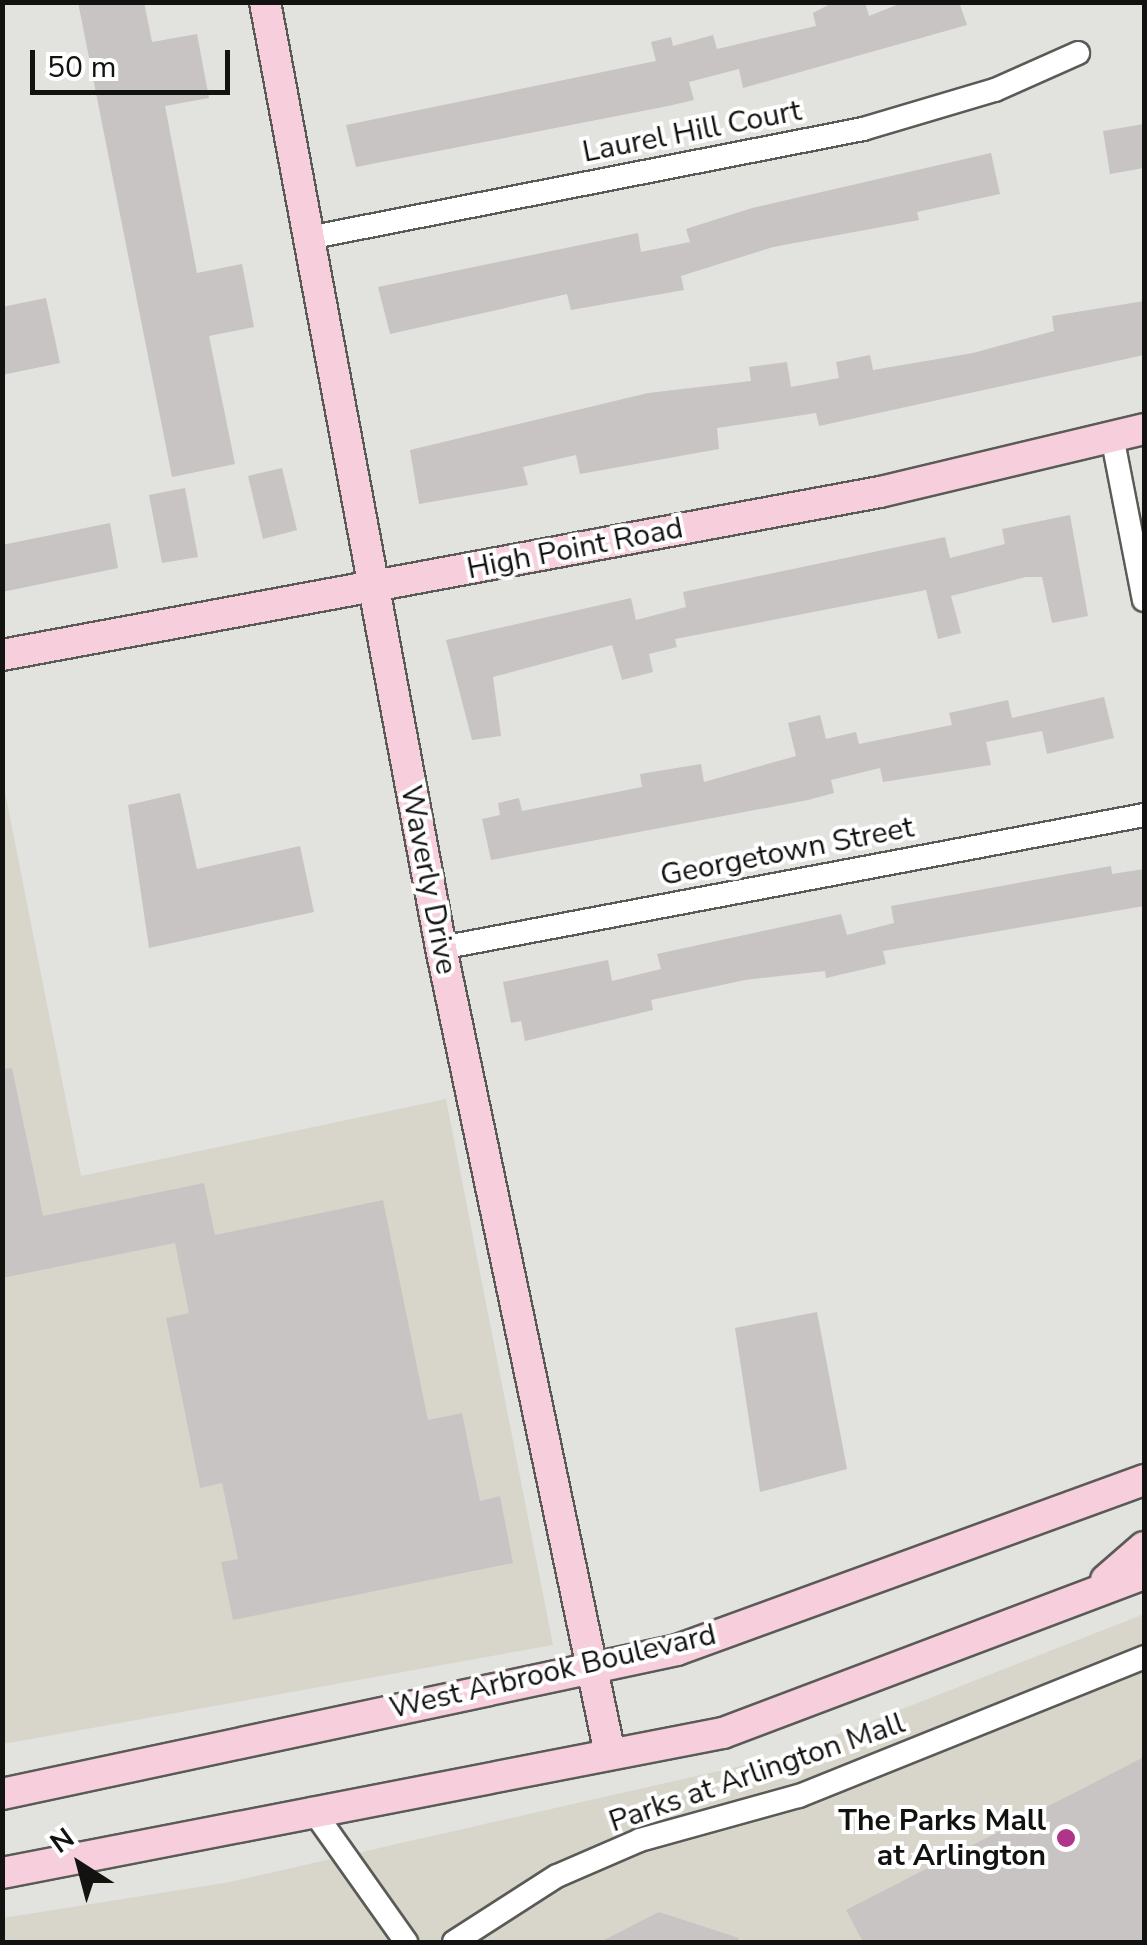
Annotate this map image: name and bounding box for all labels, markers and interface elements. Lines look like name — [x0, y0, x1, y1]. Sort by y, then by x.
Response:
scale bar — [35, 30, 235, 92]
text: 50 m — [47, 47, 116, 88]
street label: Laurel Hill Court — [580, 93, 804, 171]
street label: High Point Road — [464, 510, 686, 588]
street label: Waverly Drive — [392, 782, 464, 978]
street label: Georgetown Street — [657, 810, 917, 894]
street label: West Arbrook Boulevard — [386, 1617, 720, 1727]
street label: Parks at Arlington Mall — [605, 1706, 909, 1840]
place label: The Parks Mall at Arlington — [838, 1803, 1046, 1874]
north arrow — [30, 1815, 130, 1915]
text: N — [43, 1819, 82, 1862]
marker: The Parks Mall at Arlington — [1055, 1827, 1077, 1849]

